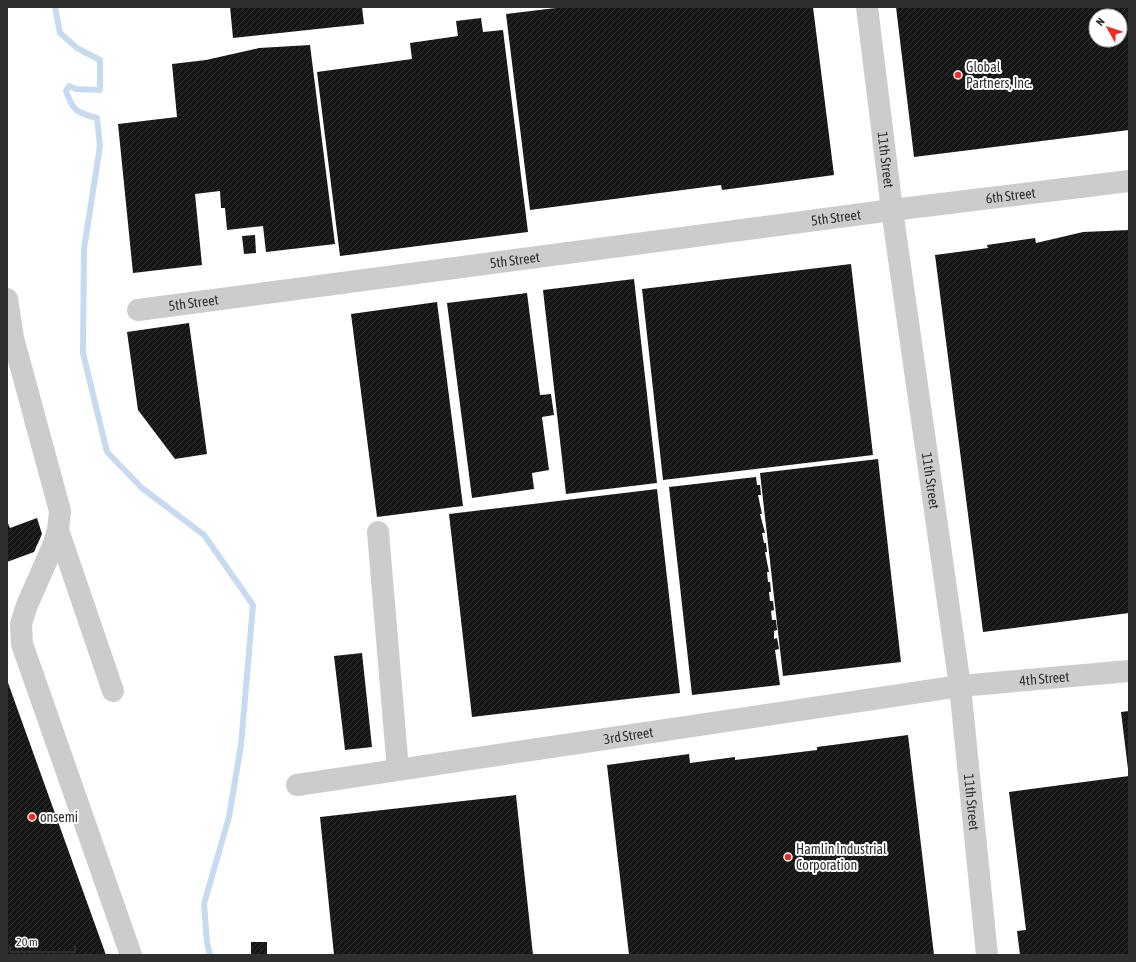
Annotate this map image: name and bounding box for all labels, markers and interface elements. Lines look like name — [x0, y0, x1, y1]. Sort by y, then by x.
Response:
north arrow — [1088, 8, 1128, 48]
text: N — [1094, 15, 1107, 28]
place label: Global Partners, Inc. — [966, 59, 1032, 91]
marker: Global Partners, Inc. — [953, 70, 963, 80]
street label: 11th Street — [874, 131, 897, 189]
street label: 6th Street — [985, 185, 1036, 206]
street label: 5th Street — [810, 206, 862, 229]
street label: 5th Street — [489, 249, 541, 271]
street label: 5th Street — [168, 291, 219, 314]
street label: 11th Street — [919, 452, 943, 510]
street label: 4th Street — [1019, 668, 1070, 689]
street label: 3rd Street — [602, 724, 654, 747]
street label: 11th Street — [961, 773, 982, 831]
place label: onsemi — [40, 809, 78, 825]
marker: onsemi — [27, 812, 37, 822]
place label: Hamlin Industrial Corporation — [796, 841, 887, 873]
marker: Hamlin Industrial Corporation — [783, 852, 793, 862]
scale bar — [10, 928, 75, 954]
text: 20 m — [16, 935, 38, 949]

